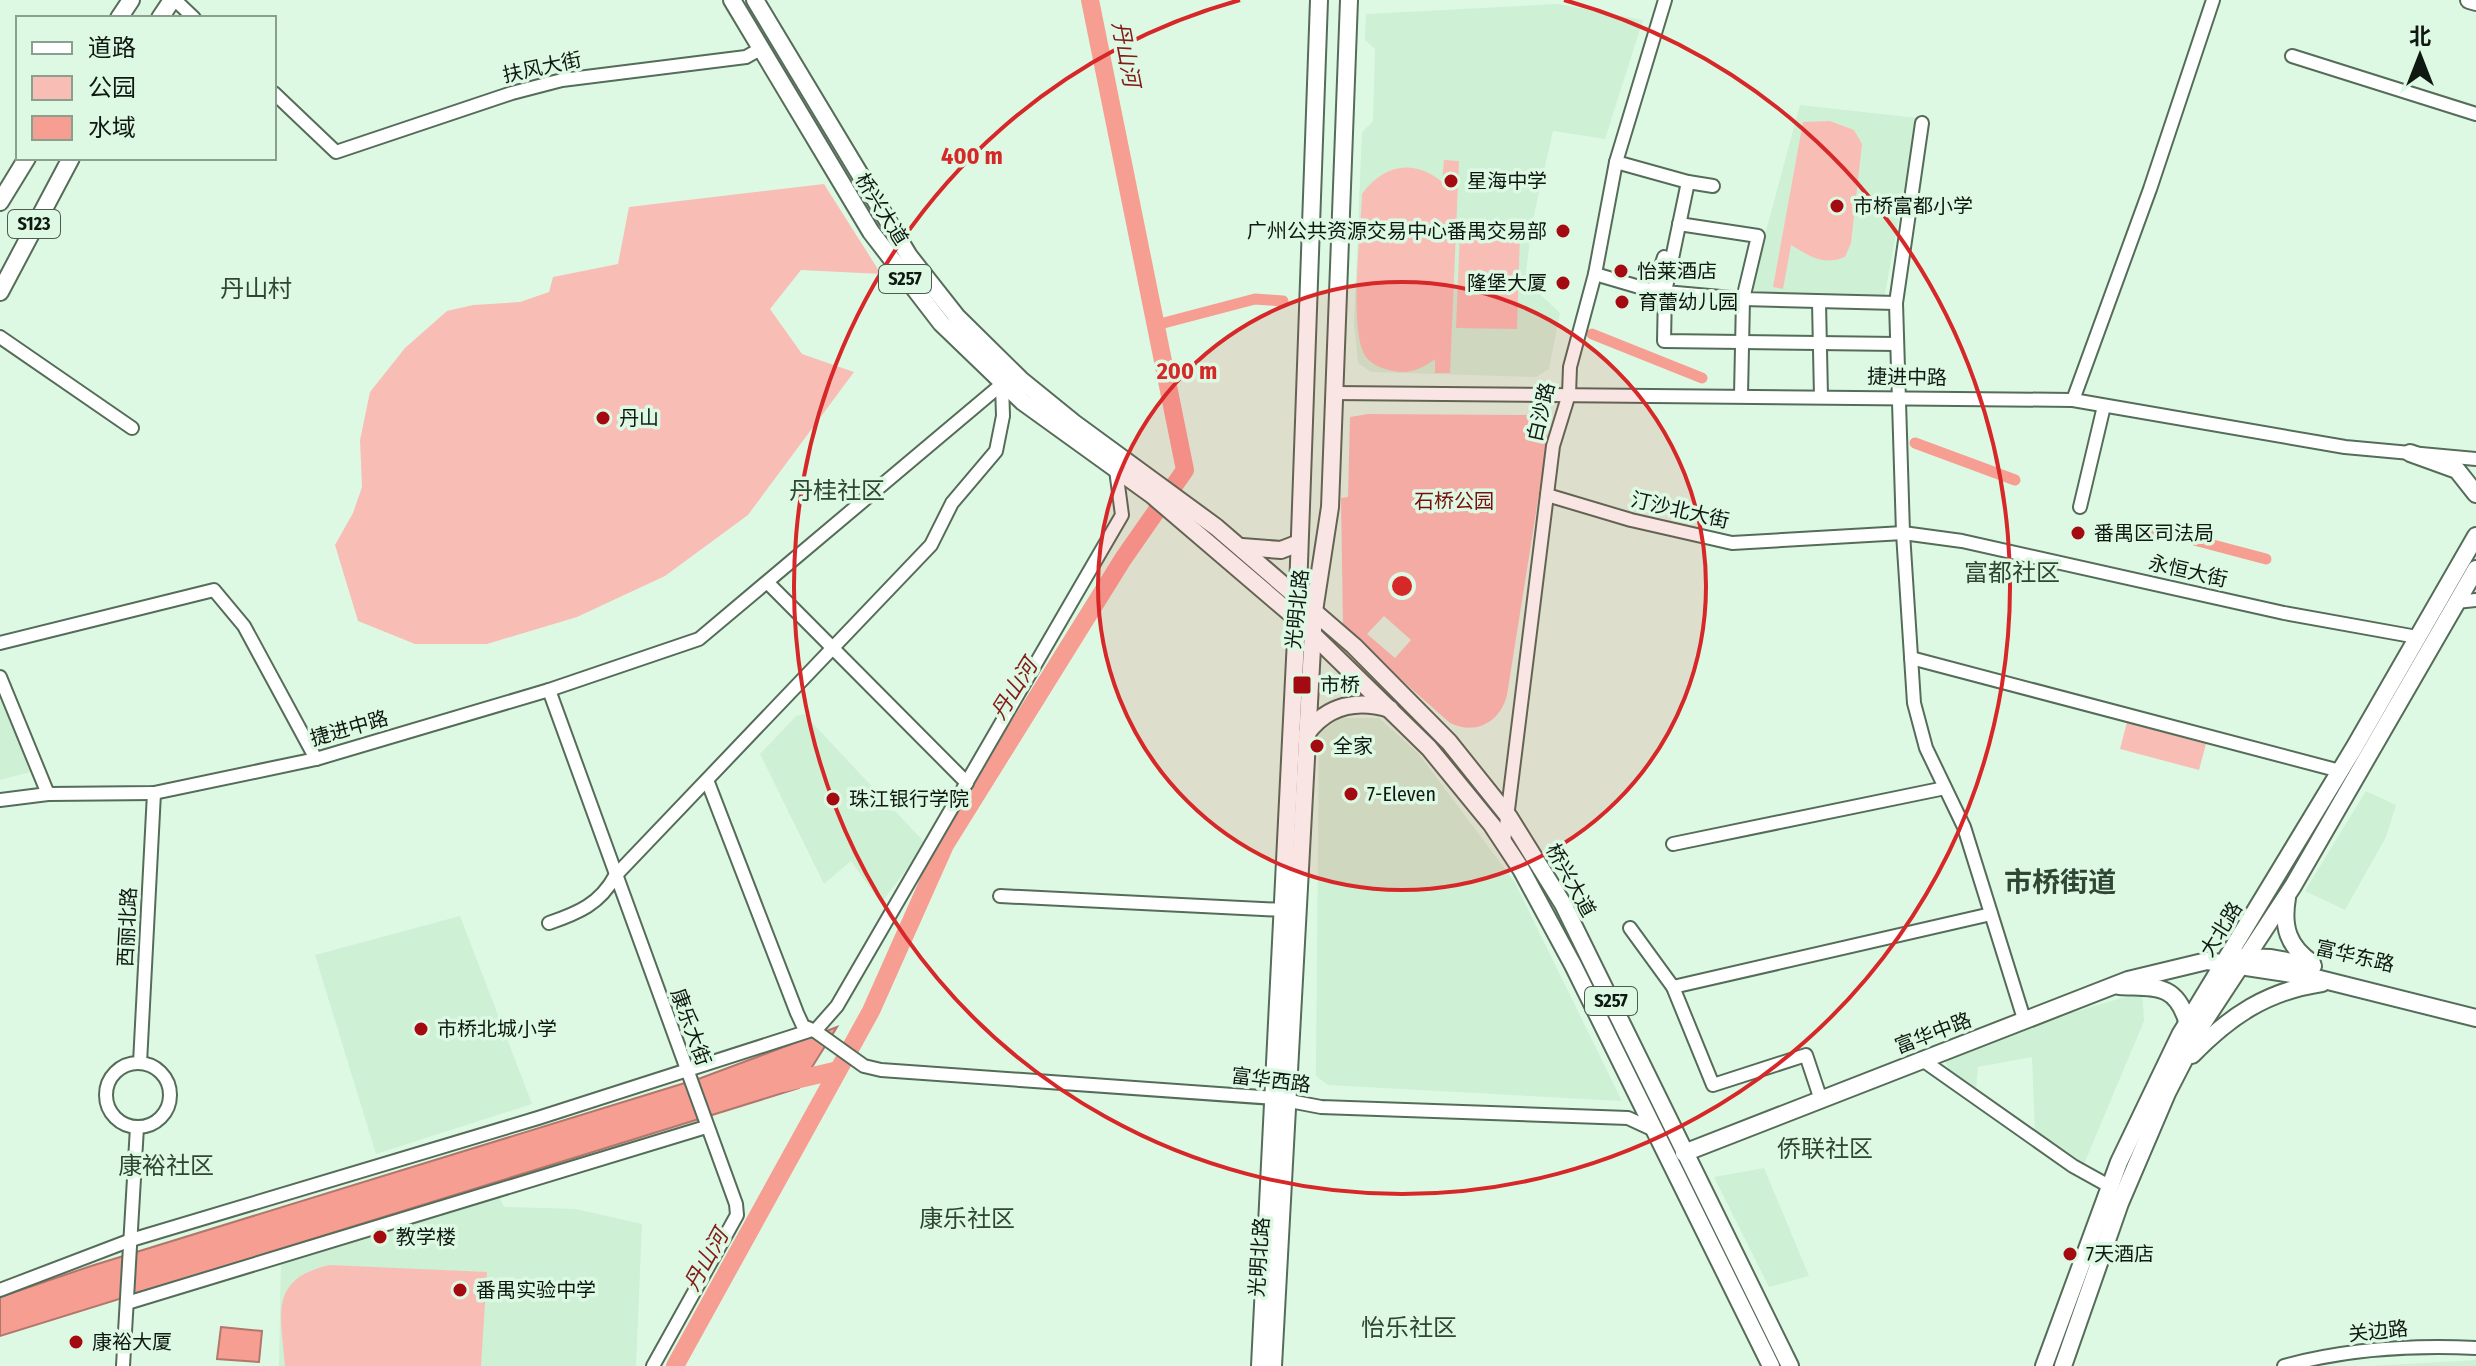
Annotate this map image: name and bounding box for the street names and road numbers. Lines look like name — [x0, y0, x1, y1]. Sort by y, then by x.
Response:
street label: 扶风大街 — [500, 47, 584, 87]
street label: 桥兴大道 — [851, 169, 913, 249]
road number: S123 — [8, 210, 60, 238]
road number: S257 — [879, 265, 931, 293]
street label: 捷进中路 — [1867, 364, 1947, 390]
street label: 白沙路 — [1523, 380, 1559, 444]
street label: 汀沙北大街 — [1629, 487, 1731, 533]
street label: 永恒大街 — [2146, 550, 2230, 592]
street label: 光明北路 — [1281, 568, 1313, 650]
street label: 捷进中路 — [307, 705, 391, 751]
street label: 桥兴大道 — [1541, 839, 1601, 921]
street label: 西丽北路 — [113, 886, 141, 968]
street label: 大北路 — [2195, 897, 2247, 961]
street label: 富华东路 — [2313, 935, 2397, 977]
street label: 康乐大街 — [666, 985, 716, 1069]
road number: S257 — [1585, 987, 1637, 1015]
street label: 富华中路 — [1891, 1007, 1975, 1059]
street label: 富华西路 — [1230, 1063, 1312, 1097]
street label: 光明北路 — [1244, 1216, 1274, 1298]
street label: 关边路 — [2347, 1316, 2409, 1346]

